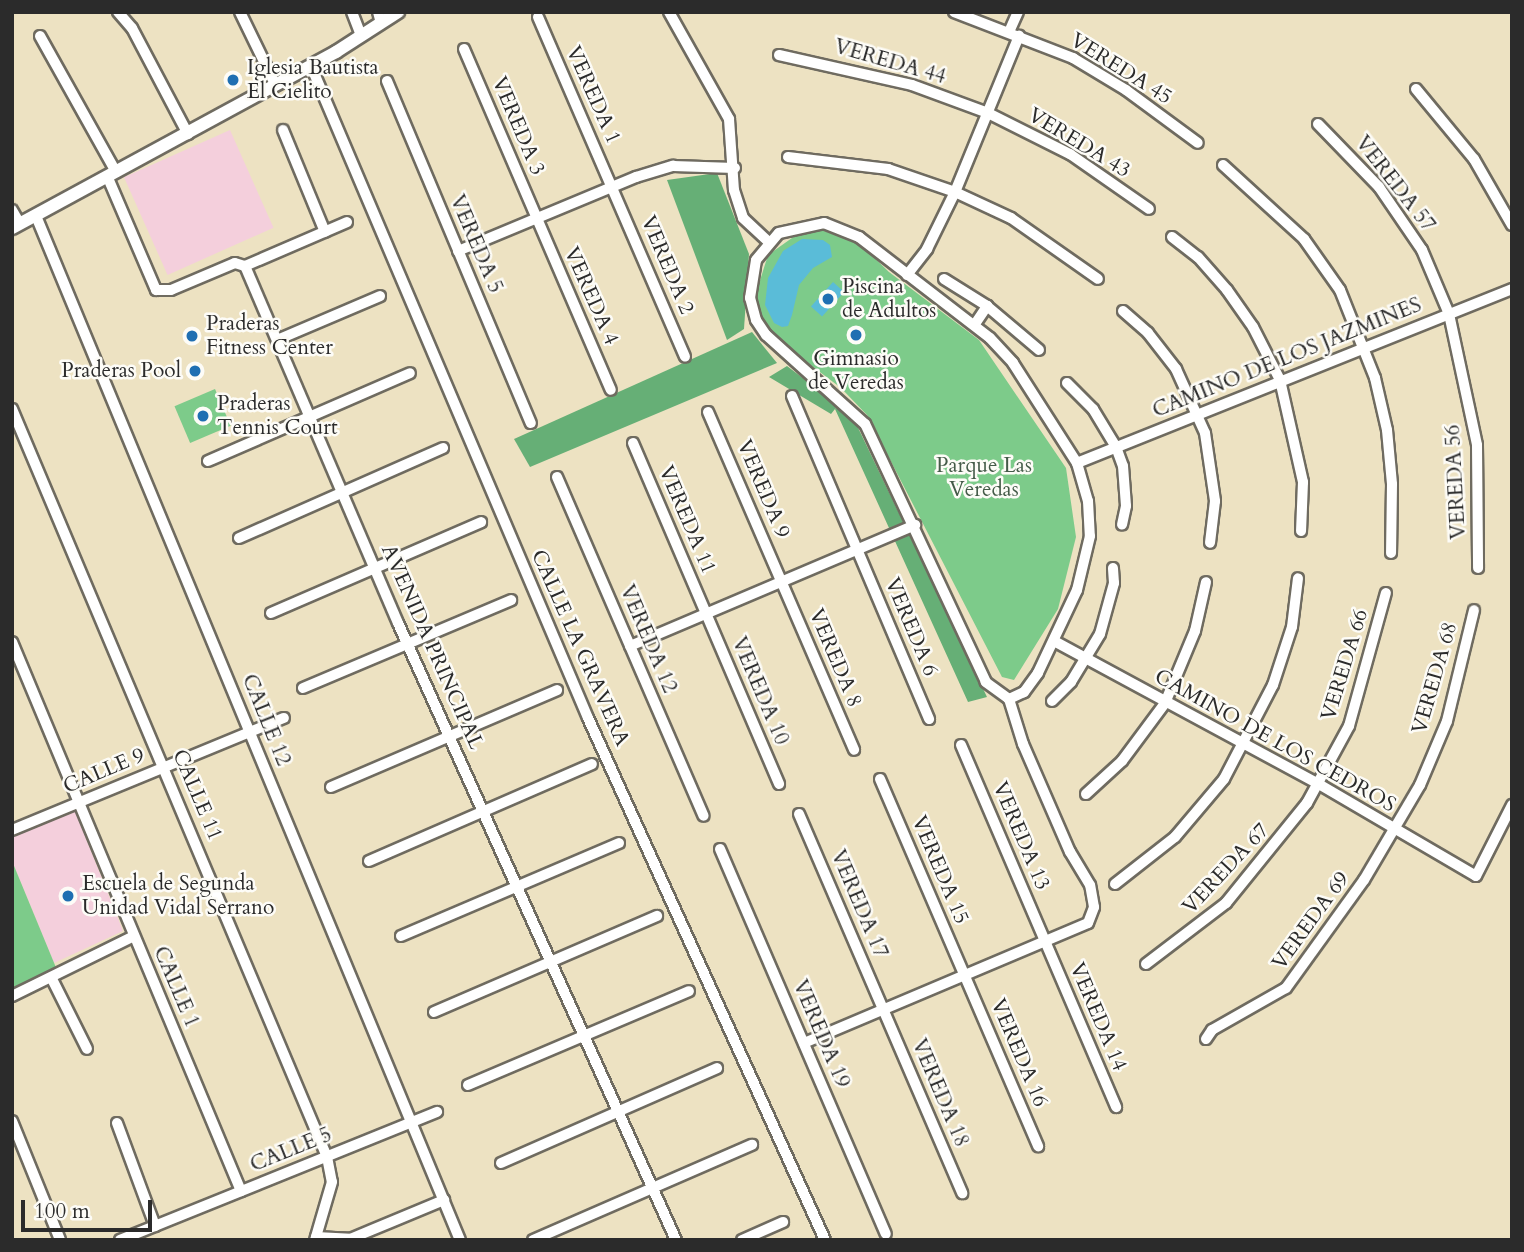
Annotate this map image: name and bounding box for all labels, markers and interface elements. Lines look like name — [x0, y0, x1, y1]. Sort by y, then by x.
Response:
street label: VEREDA 45 — [1066, 28, 1176, 110]
street label: VEREDA 44 — [831, 34, 949, 90]
street label: VEREDA 1 — [560, 42, 626, 148]
place label: Iglesia Bautista El Cielito — [247, 55, 379, 105]
marker: Iglesia Bautista El Cielito — [225, 72, 241, 88]
street label: VEREDA 3 — [486, 73, 550, 179]
street label: VEREDA 43 — [1023, 103, 1135, 183]
street label: VEREDA 57 — [1350, 131, 1440, 237]
street label: VEREDA 5 — [444, 191, 508, 297]
street label: VEREDA 2 — [635, 212, 699, 318]
street label: VEREDA 4 — [558, 243, 624, 349]
place label: Piscina de Adultos — [842, 274, 936, 324]
marker: Piscina de Adultos — [820, 291, 836, 307]
street label: CAMINO DE LOS JAZMINES — [1149, 292, 1425, 424]
place label: Praderas Fitness Center — [206, 311, 333, 361]
marker: Gimnasio de Veredas — [848, 327, 864, 343]
marker: Praderas Fitness Center — [184, 328, 200, 344]
place label: Gimnasio de Veredas — [808, 346, 904, 396]
place label: Praderas Pool — [61, 358, 181, 384]
marker: Praderas Pool — [187, 363, 203, 379]
place label: Praderas Tennis Court — [217, 391, 338, 441]
marker: Praderas Tennis Court — [195, 408, 211, 424]
street label: VEREDA 56 — [1440, 424, 1472, 540]
street label: VEREDA 9 — [731, 436, 795, 542]
park label: Parque Las Veredas — [936, 453, 1032, 503]
street label: VEREDA 11 — [653, 462, 721, 578]
street label: AVENIDA PRINCIPAL — [375, 541, 489, 753]
street label: CALLE LA GRAVERA — [525, 546, 635, 750]
street label: VEREDA 6 — [879, 574, 943, 680]
street label: VEREDA 12 — [614, 581, 682, 697]
street label: VEREDA 8 — [803, 605, 867, 711]
street label: VEREDA 66 — [1316, 606, 1374, 724]
street label: VEREDA 68 — [1407, 619, 1463, 737]
street label: VEREDA 10 — [726, 633, 794, 749]
street label: CAMINO DE LOS CEDROS — [1150, 664, 1400, 818]
street label: CALLE 12 — [236, 671, 296, 769]
street label: CALLE 9 — [60, 743, 148, 799]
street label: CALLE 11 — [167, 746, 227, 844]
street label: VEREDA 13 — [987, 778, 1055, 894]
street label: VEREDA 15 — [906, 812, 974, 928]
street label: VEREDA 67 — [1178, 818, 1274, 920]
street label: VEREDA 17 — [825, 846, 893, 962]
street label: VEREDA 69 — [1267, 867, 1355, 975]
place label: Escuela de Segunda Unidad Vidal Serrano — [82, 871, 274, 921]
marker: Escuela de Segunda Unidad Vidal Serrano — [60, 888, 76, 904]
street label: CALLE 1 — [148, 943, 204, 1031]
street label: VEREDA 14 — [1064, 959, 1132, 1075]
street label: VEREDA 19 — [787, 976, 855, 1092]
street label: VEREDA 16 — [985, 995, 1053, 1111]
street label: VEREDA 18 — [906, 1035, 974, 1151]
street label: CALLE 5 — [247, 1122, 335, 1178]
scale bar — [24, 1186, 156, 1230]
text: 100 m — [34, 1197, 90, 1226]

